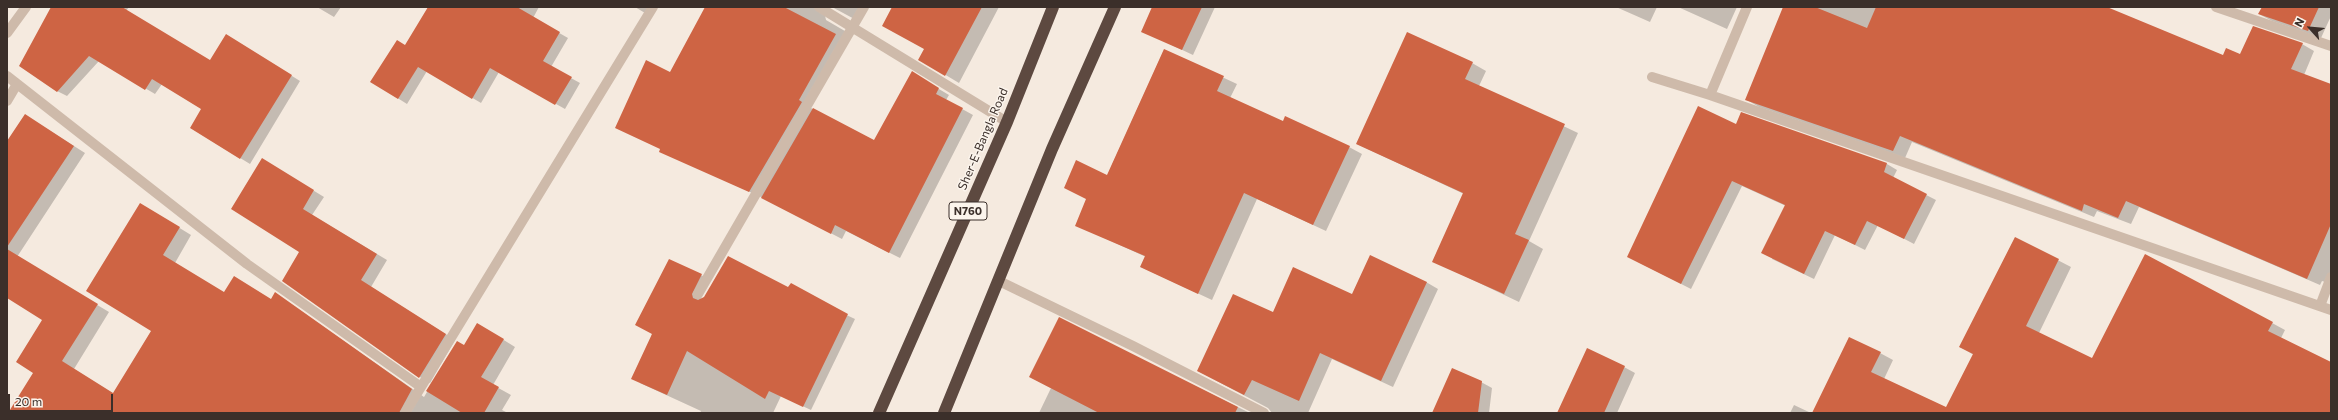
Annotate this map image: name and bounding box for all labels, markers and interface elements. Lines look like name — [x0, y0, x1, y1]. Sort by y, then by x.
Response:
north arrow — [2290, 8, 2330, 48]
text: N — [2291, 16, 2307, 29]
street label: Sher-E-Bangla Road — [955, 86, 1011, 192]
road number: N760 — [949, 202, 987, 220]
scale bar — [10, 386, 115, 412]
text: 20 m — [15, 394, 42, 408]

